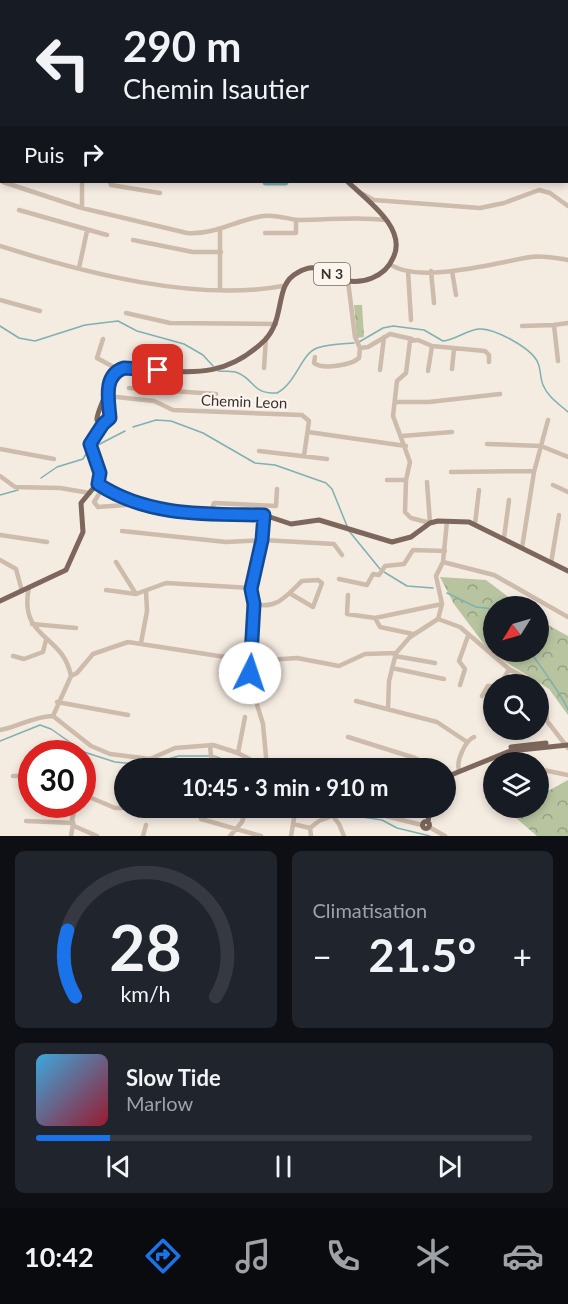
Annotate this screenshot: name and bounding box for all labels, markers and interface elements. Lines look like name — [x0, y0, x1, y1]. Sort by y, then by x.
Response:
text: 290 m — [123, 21, 241, 71]
icon: left — [24, 24, 102, 102]
text: Chemin Isautier — [123, 72, 309, 105]
icon: right — [76, 138, 109, 171]
text: Puis — [24, 141, 64, 168]
road number: N 3 — [314, 263, 350, 285]
pin — [132, 344, 183, 395]
icon: arrive — [141, 353, 174, 386]
street label: Chemin Leon — [201, 390, 288, 412]
north arrow — [483, 596, 549, 662]
map controls — [483, 596, 549, 818]
position arrow — [218, 641, 282, 705]
button: search — [483, 674, 549, 740]
speed limit sign: 30 — [18, 740, 96, 818]
button: layers — [483, 752, 549, 818]
text: 10:45 · 3 min · 910 m — [182, 774, 388, 801]
text: Climatisation — [313, 898, 427, 922]
text: 28 — [110, 909, 182, 984]
text: 21.5° — [368, 928, 476, 982]
text: − — [313, 936, 332, 976]
text: + — [513, 936, 532, 976]
text: km/h — [121, 981, 171, 1007]
text: Slow Tide — [126, 1064, 221, 1091]
text: Marlow — [126, 1091, 193, 1115]
icon: previous — [102, 1150, 135, 1183]
icon: pause — [267, 1150, 300, 1183]
icon: next — [433, 1150, 466, 1183]
icon: directions — [142, 1235, 184, 1277]
icon: music — [232, 1235, 274, 1277]
icon: phone — [322, 1235, 364, 1277]
icon: climate — [412, 1235, 454, 1277]
icon: car — [502, 1235, 544, 1277]
text: 10:42 — [24, 1240, 94, 1273]

